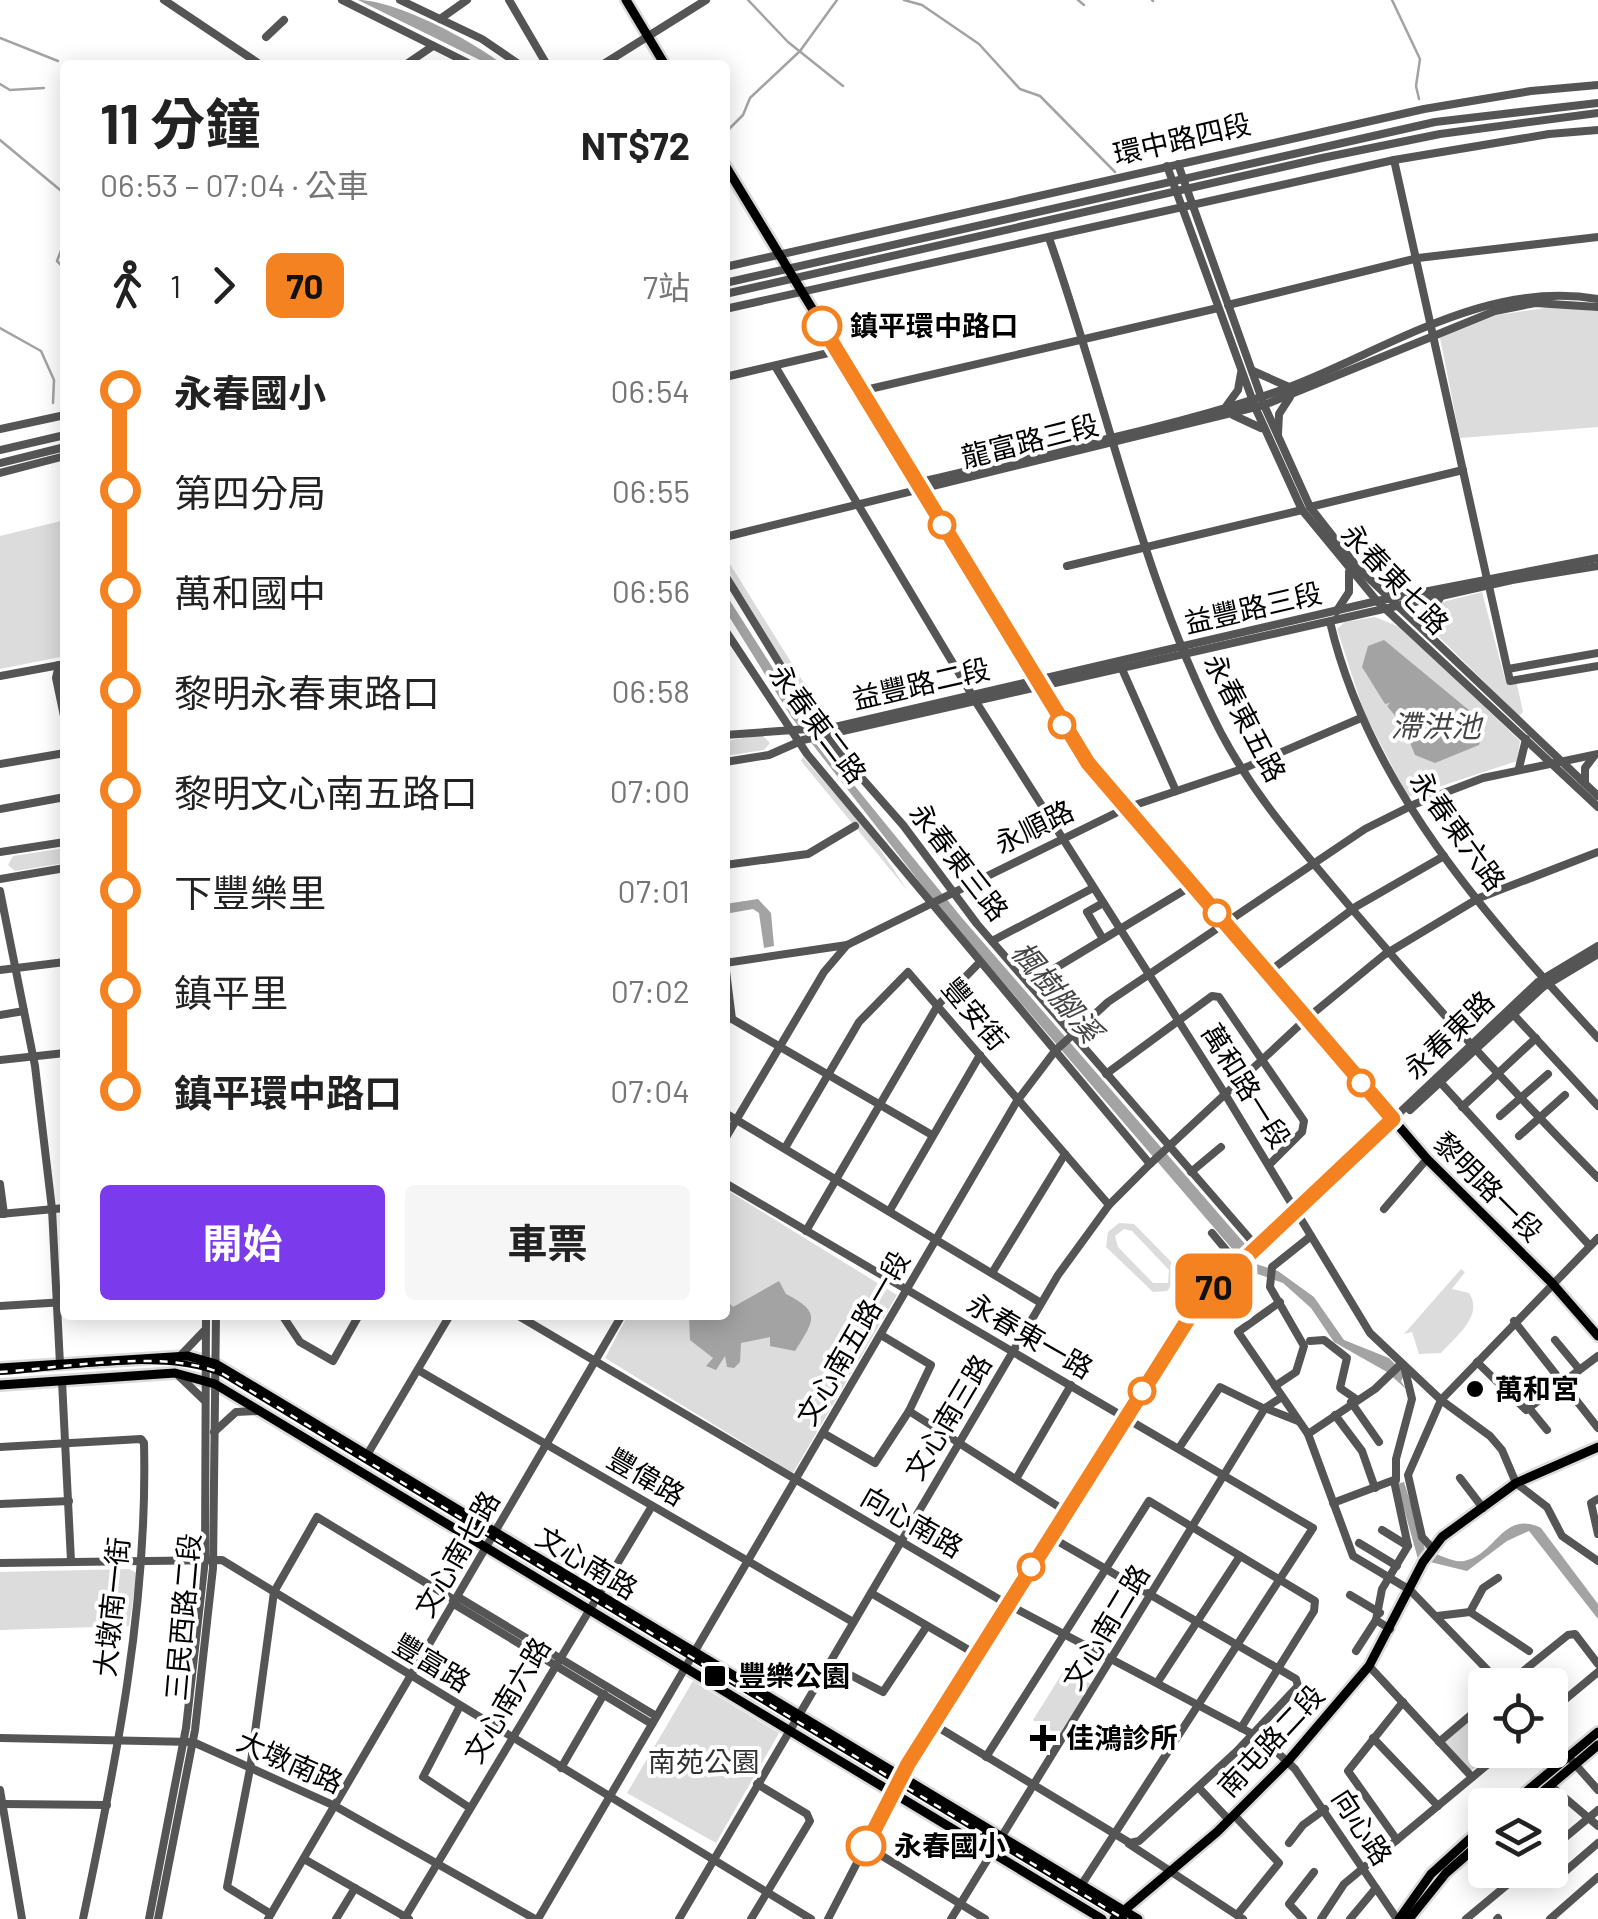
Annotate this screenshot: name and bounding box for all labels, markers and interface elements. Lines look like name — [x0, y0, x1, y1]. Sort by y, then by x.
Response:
text: 11 分鐘 — [100, 89, 260, 155]
street label: 環中路四段 — [1110, 106, 1254, 170]
text: NT$72 — [581, 122, 690, 168]
text: 06:53 – 07:04 · 公車 — [100, 165, 369, 203]
icon: walk — [100, 258, 155, 313]
icon: forward — [196, 258, 251, 313]
text: 70 — [286, 264, 324, 306]
text: 1 — [170, 266, 181, 304]
text: 7站 — [643, 267, 690, 305]
marker: 鎮平環中路口 — [803, 307, 841, 345]
place label: 鎮平環中路口 — [850, 308, 1018, 342]
text: 永春國小 — [174, 369, 326, 415]
text: 06:54 — [611, 371, 690, 409]
street label: 龍富路三段 — [958, 407, 1102, 473]
text: 第四分局 — [174, 469, 326, 515]
text: 06:55 — [612, 471, 690, 509]
unlabelled marker — [929, 512, 955, 538]
street label: 永春東七路 — [1335, 516, 1457, 640]
text: 萬和國中 — [174, 569, 326, 615]
text: 06:56 — [612, 571, 690, 609]
street label: 益豐路三段 — [1181, 575, 1325, 639]
street label: 永春東五路 — [1198, 648, 1294, 787]
street label: 益豐路二段 — [849, 651, 993, 715]
street label: 永春東二路 — [763, 657, 875, 790]
text: 黎明永春東路口 — [174, 669, 440, 715]
text: 06:58 — [611, 671, 690, 709]
water label: 滯洪池 — [1391, 707, 1484, 743]
unlabelled marker — [1049, 712, 1075, 738]
street label: 永春東六路 — [1404, 764, 1514, 897]
text: 黎明文心南五路口 — [174, 769, 478, 815]
text: 07:00 — [610, 771, 690, 809]
street label: 永順路 — [988, 792, 1079, 860]
street label: 永春東三路 — [903, 796, 1016, 927]
text: 下豐樂里 — [174, 869, 326, 915]
text: 07:01 — [618, 871, 690, 909]
unlabelled marker — [1204, 900, 1230, 926]
water label: 楓樹腳溪 — [1005, 933, 1112, 1051]
text: 鎮平里 — [174, 969, 288, 1015]
street label: 豐安街 — [936, 970, 1016, 1056]
text: 07:02 — [611, 971, 690, 1009]
street label: 永春東路 — [1396, 983, 1500, 1085]
street label: 萬和路一段 — [1195, 1017, 1298, 1154]
text: 鎮平環中路口 — [174, 1069, 402, 1115]
unlabelled marker — [1348, 1070, 1374, 1096]
text: 07:04 — [610, 1071, 690, 1109]
street label: 黎明路一段 — [1427, 1125, 1550, 1248]
button: 開始 — [100, 1185, 385, 1300]
button: 車票 — [405, 1185, 690, 1300]
street label: 文心南五路一段 — [788, 1244, 916, 1431]
line badge: 70 — [1169, 1254, 1259, 1318]
text: 70 — [1195, 1265, 1233, 1307]
street label: 永春東一路 — [961, 1285, 1100, 1385]
street label: 文心南三路 — [897, 1348, 998, 1485]
place label: 萬和宮 — [1495, 1371, 1579, 1405]
unlabelled marker — [1129, 1378, 1155, 1404]
marker: 萬和宮 — [1464, 1378, 1486, 1400]
street label: 豐偉路 — [602, 1440, 691, 1512]
street label: 向心南路 — [855, 1478, 970, 1564]
street label: 文心南七路 — [406, 1484, 506, 1623]
street label: 文心南路 — [531, 1519, 644, 1606]
street label: 三民西路二段 — [158, 1532, 206, 1702]
street label: 大墩南一街 — [87, 1535, 135, 1678]
unlabelled marker — [1018, 1554, 1044, 1580]
street label: 文心南二路 — [1055, 1558, 1156, 1695]
street label: 豐富路 — [388, 1626, 477, 1698]
street label: 文心南六路 — [456, 1631, 557, 1768]
place label: 豐樂公園 — [738, 1658, 850, 1692]
marker: 豐樂公園 — [702, 1663, 728, 1689]
map controls — [1468, 1668, 1568, 1888]
button: locate — [1468, 1668, 1568, 1768]
street label: 南屯路二段 — [1210, 1678, 1330, 1803]
place label: 佳鴻診所 — [1066, 1720, 1178, 1754]
street label: 大墩南路 — [232, 1723, 348, 1799]
marker: 佳鴻診所 — [1030, 1725, 1056, 1751]
park label: 南苑公園 — [648, 1744, 760, 1778]
street label: 向心路 — [1326, 1782, 1400, 1871]
button: layers — [1468, 1788, 1568, 1888]
marker: 永春國小 — [847, 1827, 885, 1865]
place label: 永春國小 — [894, 1828, 1006, 1862]

